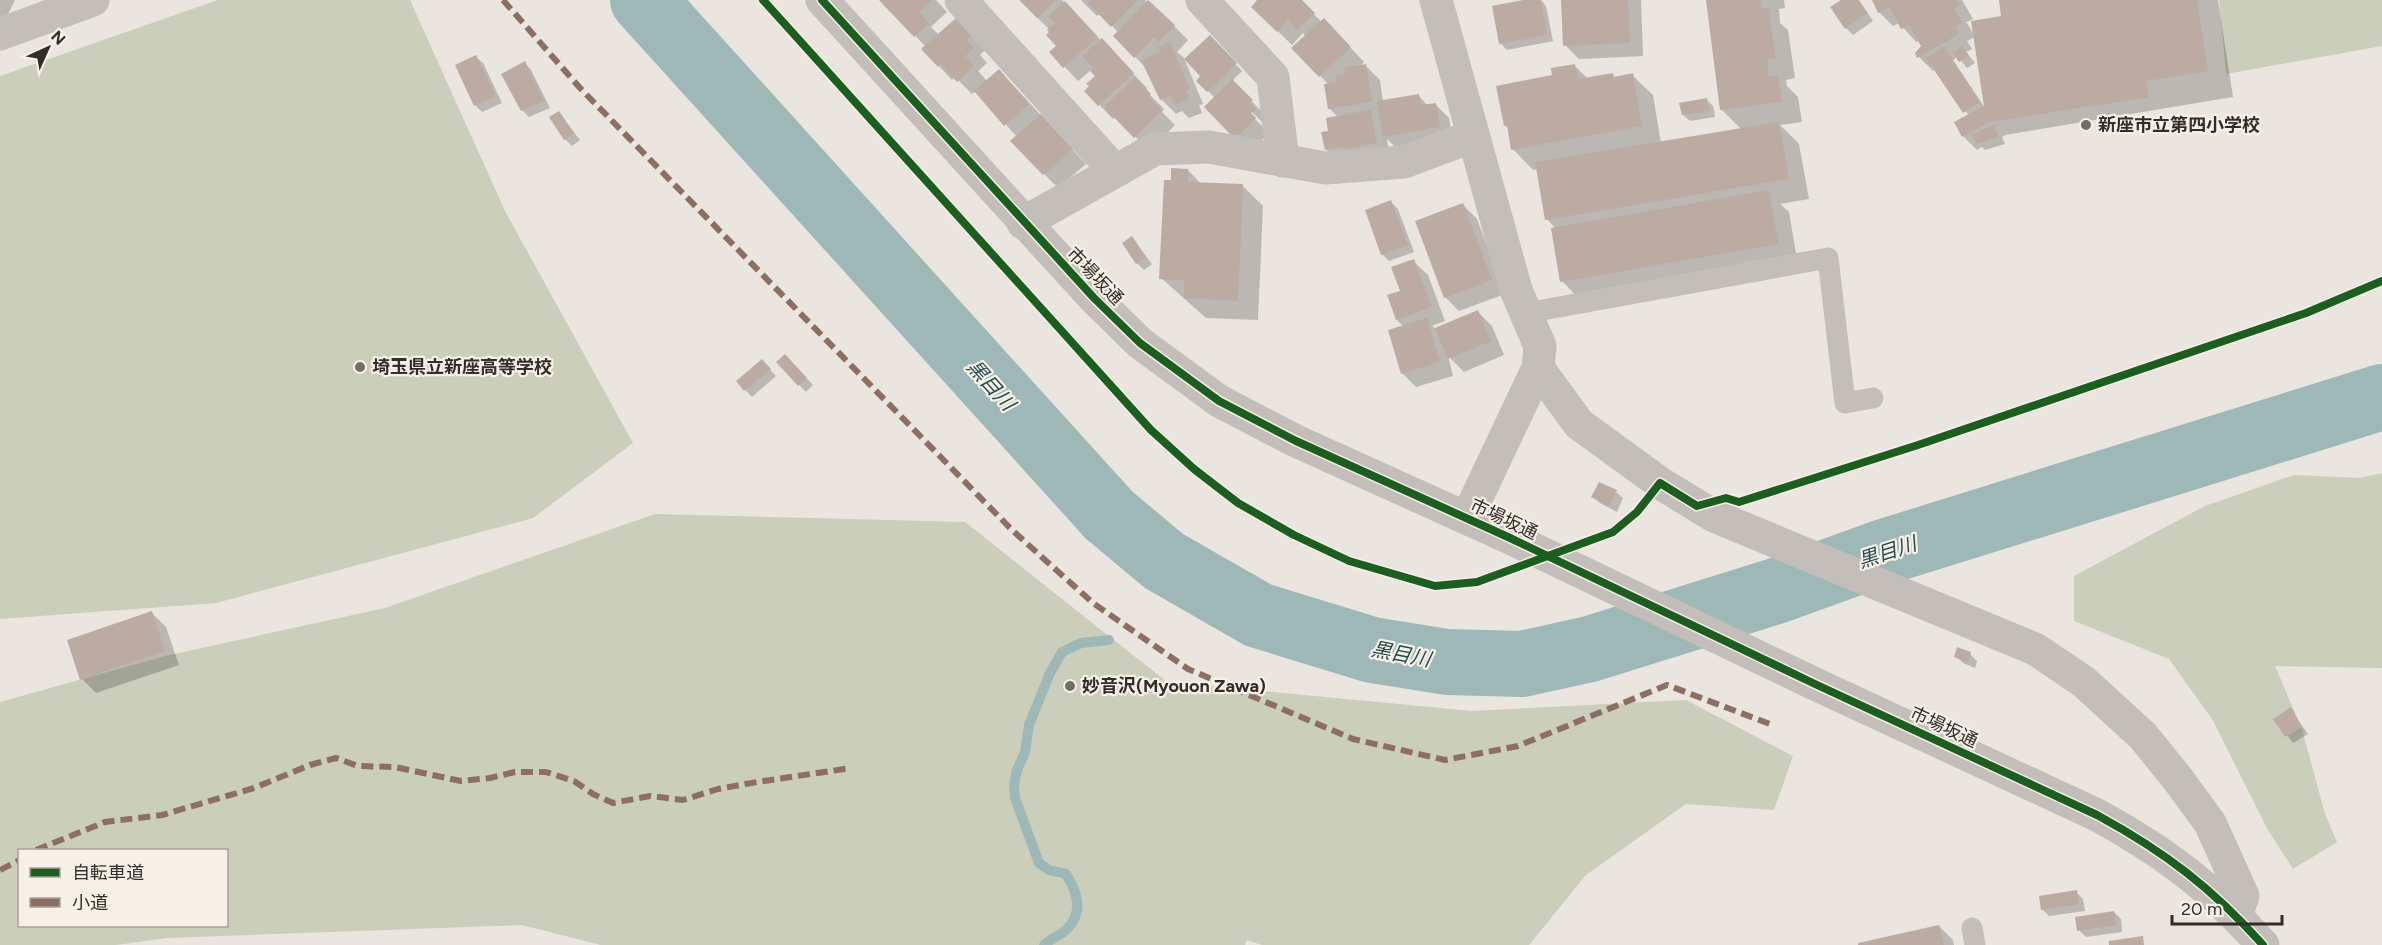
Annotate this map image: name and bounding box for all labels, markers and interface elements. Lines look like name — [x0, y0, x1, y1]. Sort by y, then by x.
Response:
north arrow — [18, 18, 78, 78]
text: N — [47, 27, 69, 49]
place label: 新座市立第四小学校 — [2098, 114, 2260, 136]
marker: 新座市立第四小学校 — [2079, 118, 2093, 132]
street label: 市場坂通 — [1062, 242, 1128, 310]
water label: 黒目川 — [962, 355, 1021, 417]
place label: 埼玉県立新座高等学校 — [372, 356, 552, 378]
marker: 埼玉県立新座高等学校 — [353, 360, 367, 374]
street label: 市場坂通 — [1467, 494, 1541, 544]
water label: 黒目川 — [1855, 531, 1921, 573]
water label: 黒目川 — [1369, 636, 1435, 672]
place label: 妙音沢(Myouon Zawa) — [1082, 675, 1266, 697]
marker: 妙音沢(Myouon Zawa) — [1063, 679, 1077, 693]
street label: 市場坂通 — [1907, 702, 1981, 752]
legend — [18, 849, 228, 927]
text: 自転車道 — [72, 862, 144, 884]
scale bar — [2172, 888, 2282, 926]
text: 小道 — [72, 892, 108, 914]
text: 20 m — [2181, 898, 2222, 920]

